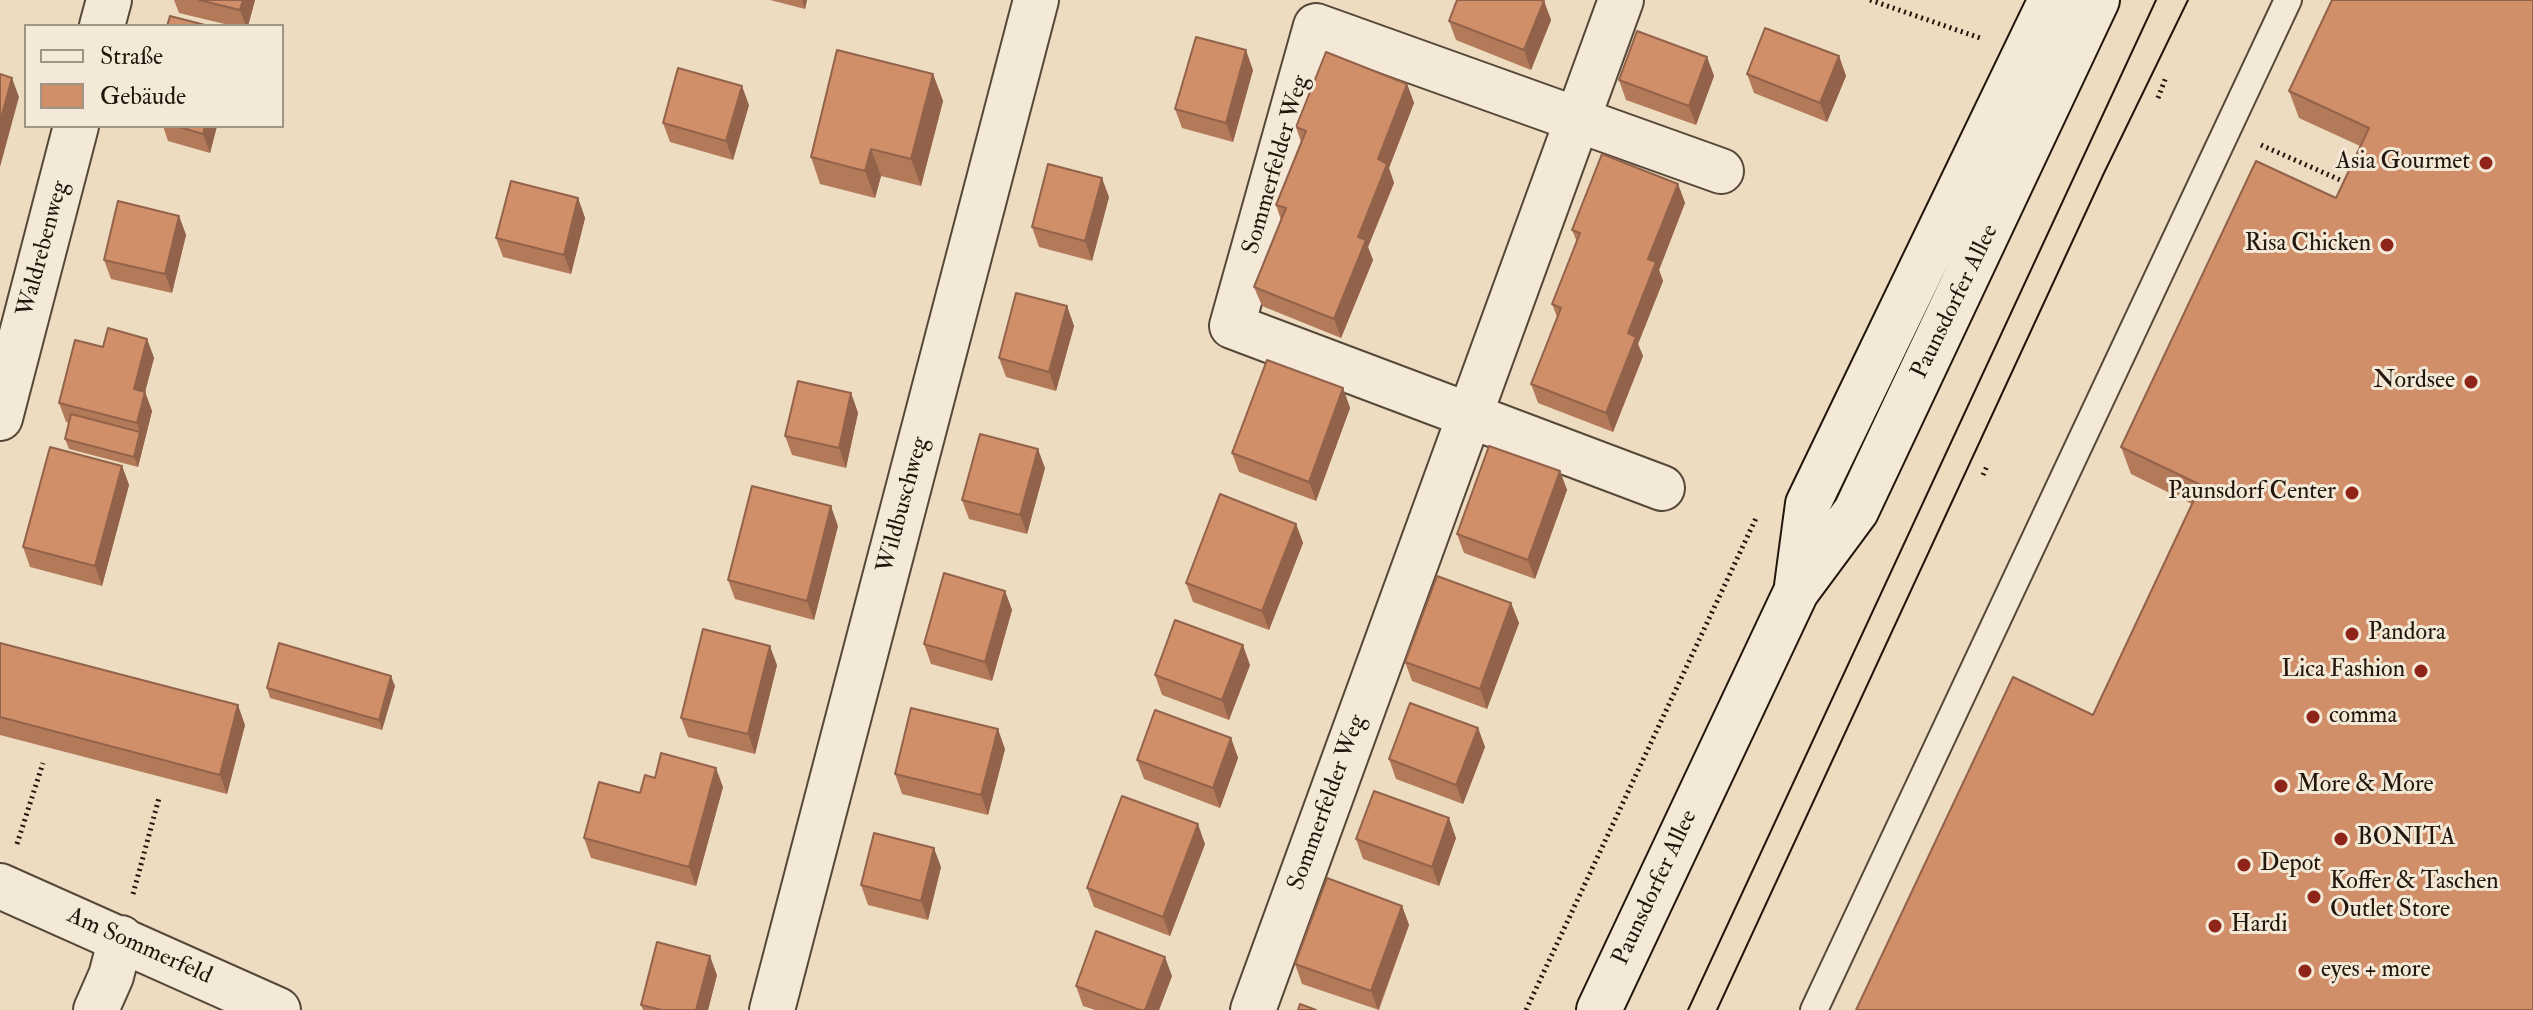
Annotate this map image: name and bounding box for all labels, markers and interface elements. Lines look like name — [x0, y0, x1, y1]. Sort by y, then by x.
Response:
legend — [24, 24, 284, 128]
text: Straße — [100, 41, 163, 72]
street label: Sommerfelder Weg — [1238, 72, 1316, 258]
text: Gebäude — [100, 81, 186, 112]
place label: Asia Gourmet — [2336, 149, 2470, 177]
marker: Asia Gourmet — [2477, 154, 2495, 172]
street label: Waldrebenweg — [12, 178, 76, 320]
street label: Paunsdorfer Allee — [1906, 220, 2006, 384]
place label: Risa Chicken — [2245, 231, 2371, 259]
marker: Risa Chicken — [2378, 236, 2396, 254]
place label: Nordsee — [2374, 368, 2455, 396]
marker: Nordsee — [2462, 373, 2480, 391]
street label: Wildbuschweg — [872, 434, 936, 576]
place label: Paunsdorf Center — [2168, 479, 2336, 507]
marker: Paunsdorf Center — [2343, 484, 2361, 502]
place label: Pandora — [2368, 620, 2446, 648]
marker: Pandora — [2343, 625, 2361, 643]
place label: Lica Fashion — [2282, 657, 2405, 685]
marker: Lica Fashion — [2412, 662, 2430, 680]
place label: comma — [2329, 703, 2397, 731]
marker: comma — [2304, 708, 2322, 726]
street label: Sommerfelder Weg — [1283, 711, 1373, 895]
place label: More & More — [2297, 772, 2434, 800]
marker: More & More — [2272, 777, 2290, 795]
street label: Paunsdorfer Allee — [1607, 806, 1705, 970]
place label: BONITA — [2357, 825, 2455, 853]
marker: BONITA — [2332, 830, 2350, 848]
place label: Depot — [2260, 851, 2321, 879]
marker: Depot — [2235, 856, 2253, 874]
place label: Koffer & Taschen Outlet Store — [2330, 869, 2499, 925]
marker: Koffer & Taschen Outlet Store — [2305, 888, 2323, 906]
street label: Am Sommerfeld — [62, 902, 216, 992]
place label: Hardi — [2231, 912, 2288, 940]
marker: Hardi — [2206, 917, 2224, 935]
place label: eyes + more — [2321, 957, 2430, 985]
marker: eyes + more — [2296, 962, 2314, 980]

